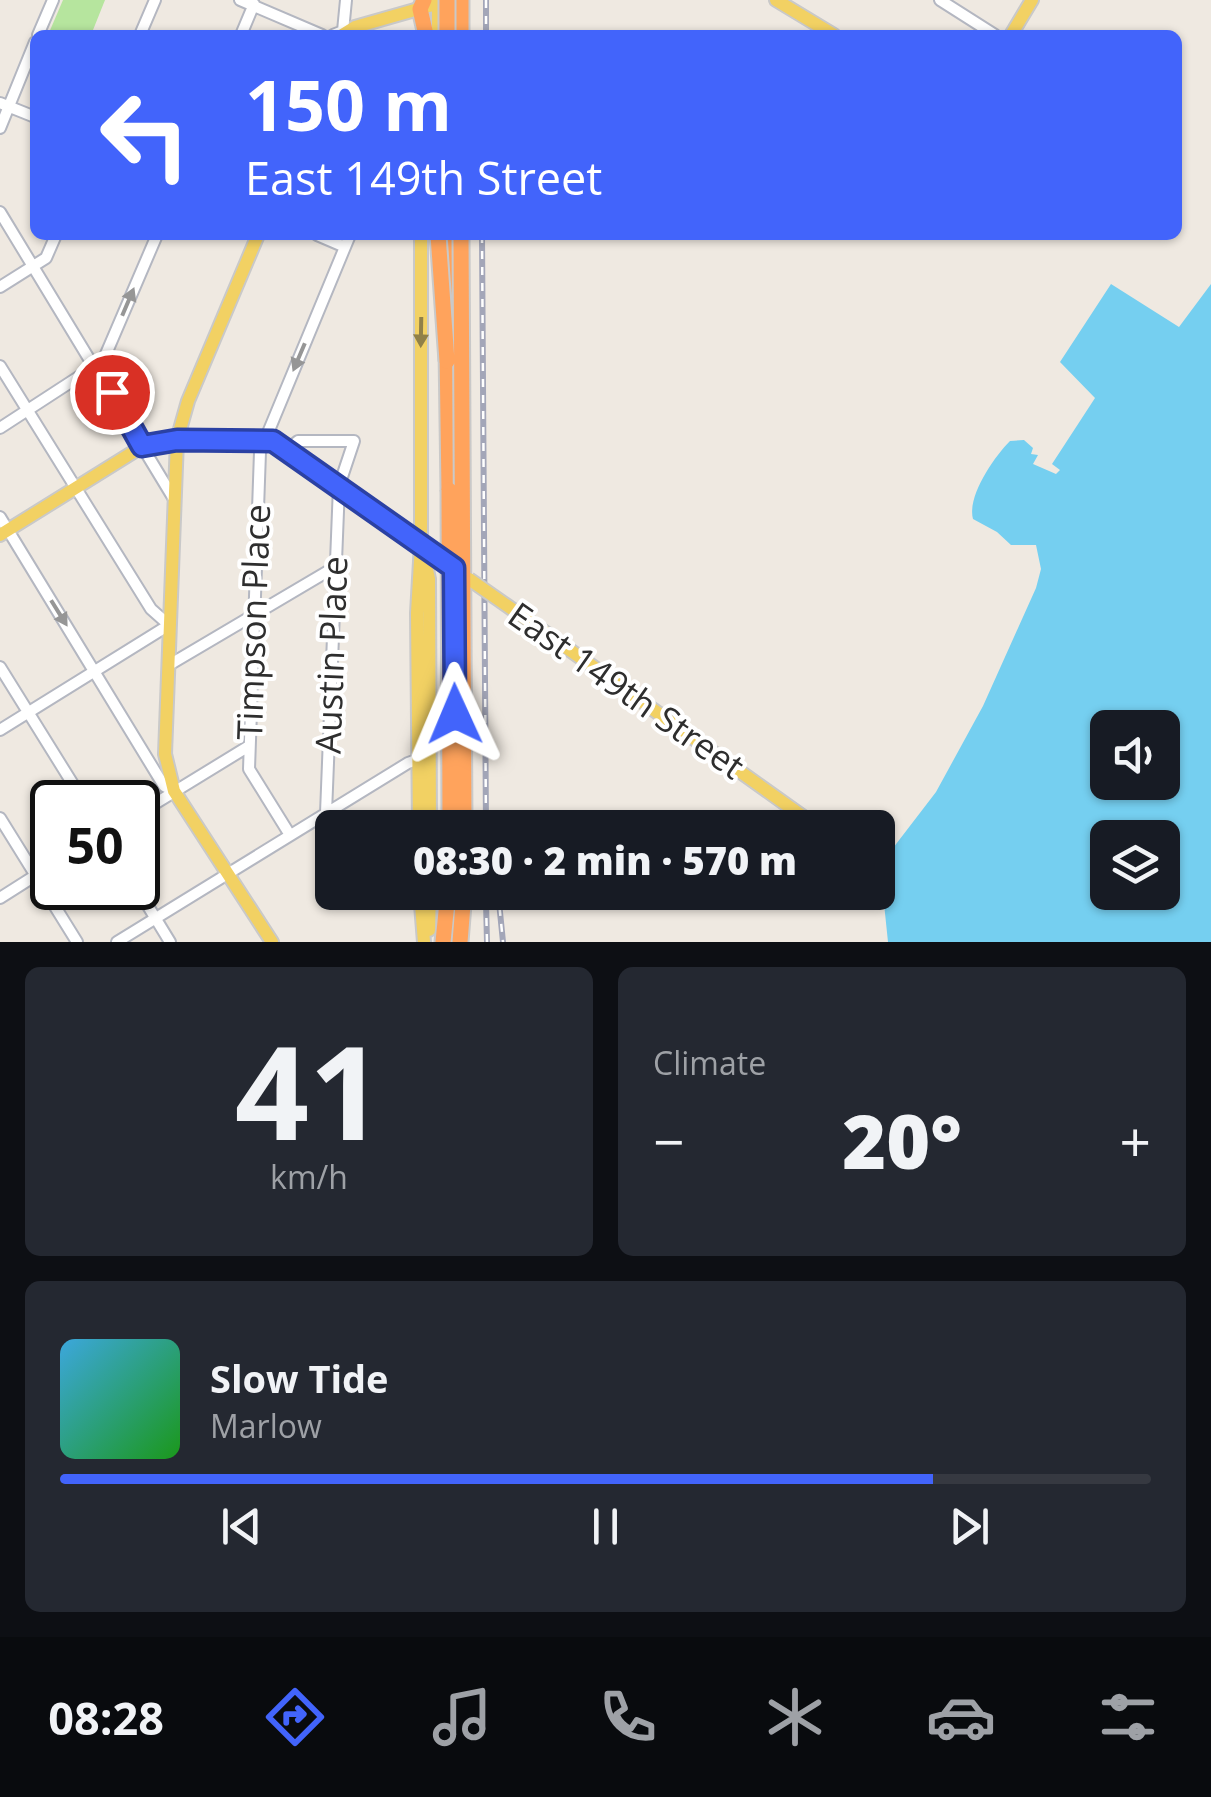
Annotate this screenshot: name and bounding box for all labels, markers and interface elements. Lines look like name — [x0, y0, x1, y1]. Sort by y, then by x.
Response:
text: 150 m — [245, 56, 452, 152]
icon: left — [80, 70, 210, 200]
text: East 149th Street — [245, 147, 602, 208]
one-way arrow — [121, 287, 137, 317]
one-way arrow — [413, 317, 429, 349]
one-way arrow — [290, 342, 306, 372]
pin — [70, 350, 155, 435]
icon: arrive — [85, 365, 140, 420]
street label: Timpson Place — [225, 503, 280, 741]
street label: Austin Place — [304, 555, 357, 755]
street label: East 149th Street — [500, 591, 754, 789]
one-way arrow — [50, 599, 67, 627]
position arrow — [403, 662, 507, 766]
map controls — [1090, 710, 1180, 910]
button: sound — [1090, 710, 1180, 800]
speed limit sign: 50 — [30, 780, 160, 910]
button: layers — [1090, 820, 1180, 910]
text: 08:30 · 2 min · 570 m — [413, 834, 797, 886]
text: 41 — [235, 1001, 383, 1178]
text: Climate — [653, 1041, 766, 1084]
text: 20° — [842, 1089, 962, 1191]
text: − — [653, 1103, 684, 1178]
text: + — [1120, 1103, 1151, 1178]
text: km/h — [270, 1155, 348, 1198]
text: Slow Tide — [210, 1352, 389, 1404]
text: Marlow — [210, 1404, 322, 1447]
icon: previous — [214, 1499, 269, 1554]
icon: pause — [578, 1499, 633, 1554]
icon: next — [942, 1499, 997, 1554]
icon: directions — [260, 1682, 330, 1752]
icon: music — [427, 1682, 497, 1752]
icon: phone — [593, 1682, 663, 1752]
icon: climate — [760, 1682, 830, 1752]
icon: car — [926, 1682, 996, 1752]
icon: filters — [1093, 1682, 1163, 1752]
text: 08:28 — [48, 1687, 164, 1748]

